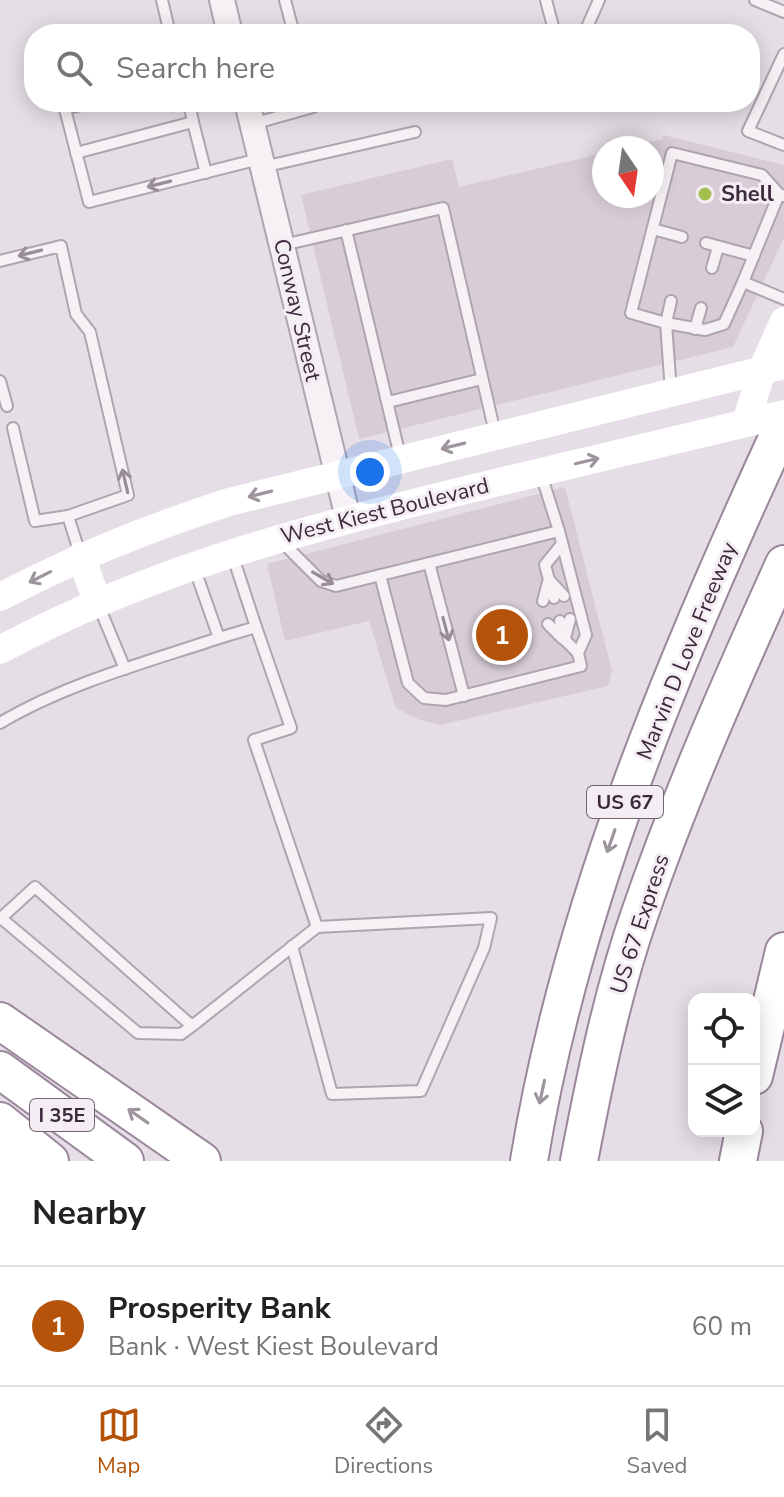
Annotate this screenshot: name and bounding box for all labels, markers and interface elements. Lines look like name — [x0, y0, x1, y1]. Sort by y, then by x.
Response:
search box — [24, 24, 760, 112]
icon: search — [52, 46, 96, 90]
text: Search here — [116, 48, 275, 89]
north arrow — [592, 136, 664, 208]
one-way arrow — [146, 178, 172, 193]
place label: Shell — [721, 179, 774, 209]
marker: Shell — [696, 185, 714, 203]
street label: Conway Street — [266, 236, 328, 385]
one-way arrow — [18, 247, 44, 262]
one-way arrow — [440, 439, 466, 454]
your location — [350, 452, 390, 492]
one-way arrow — [573, 453, 599, 468]
one-way arrow — [116, 469, 131, 494]
street label: West Kiest Boulevard — [278, 471, 492, 551]
one-way arrow — [248, 487, 274, 502]
street label: Marvin D Love Freeway — [630, 537, 745, 764]
one-way arrow — [29, 569, 53, 585]
one-way arrow — [311, 571, 334, 587]
pin: 1 — [476, 605, 528, 665]
one-way arrow — [440, 616, 455, 642]
road number: US 67 — [587, 786, 663, 818]
one-way arrow — [603, 829, 617, 853]
street label: US 67 Express — [603, 850, 677, 998]
map controls — [688, 993, 760, 1137]
button: locate — [688, 993, 760, 1065]
button: layers — [688, 1065, 760, 1137]
one-way arrow — [534, 1079, 549, 1104]
road number: I 35E — [30, 1099, 94, 1131]
one-way arrow — [127, 1108, 149, 1124]
text: Nearby — [32, 1190, 146, 1236]
text: Prosperity Bank — [108, 1288, 331, 1329]
text: 1 — [50, 1309, 66, 1344]
text: 60 m — [692, 1309, 752, 1344]
text: Bank · West Kiest Boulevard — [108, 1329, 439, 1364]
tab: Map — [97, 1403, 141, 1481]
tab: Directions — [334, 1403, 433, 1481]
tab: Saved — [627, 1403, 687, 1481]

